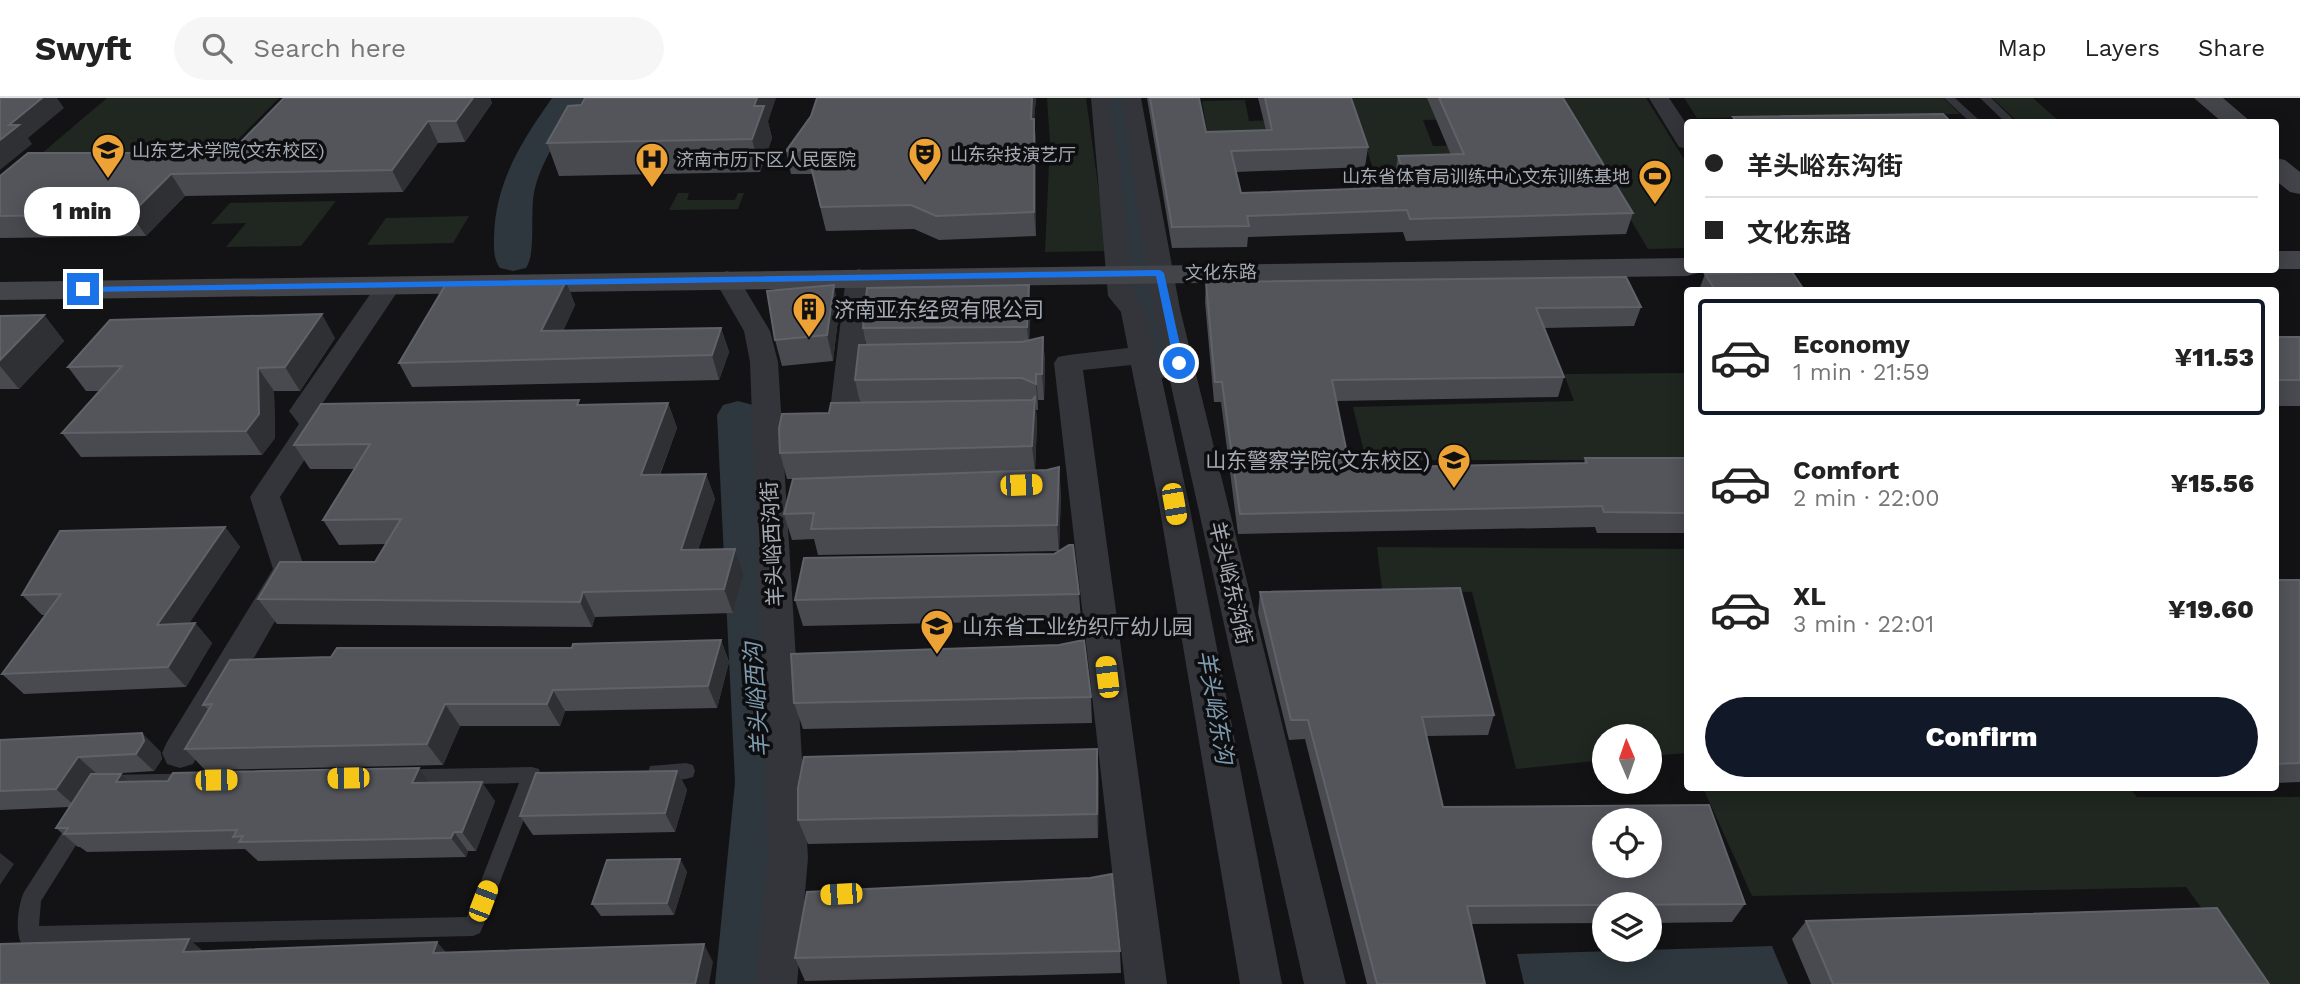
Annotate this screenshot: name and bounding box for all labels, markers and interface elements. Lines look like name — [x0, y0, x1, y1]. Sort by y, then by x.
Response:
search box — [174, 17, 664, 80]
text: Swyft — [35, 29, 132, 68]
icon: search — [198, 29, 236, 67]
text: Search here — [254, 33, 406, 63]
text: Map — [1998, 34, 2046, 62]
text: Layers — [2084, 34, 2160, 62]
text: Share — [2198, 34, 2265, 62]
school or university icon: 山东艺术学院(文东校区) — [89, 131, 127, 180]
theatre icon: 山东杂技演艺厅 — [906, 135, 944, 184]
place label: 山东艺术学院(文东校区) — [132, 140, 325, 161]
hospital icon: 济南市历下区人民医院 — [633, 140, 671, 189]
place label: 山东杂技演艺厅 — [950, 144, 1076, 165]
place label: 济南市历下区人民医院 — [676, 149, 856, 170]
text: 羊头峪东沟街 — [1747, 151, 1903, 181]
sports icon: 山东省体育局训练中心文东训练基地 — [1636, 157, 1674, 206]
place label: 山东省体育局训练中心文东训练基地 — [1342, 166, 1630, 187]
callout: 1 min — [25, 188, 141, 236]
text: 1 min — [52, 198, 112, 225]
text: 文化东路 — [1747, 218, 1851, 248]
street label: 文化东路 — [1185, 261, 1257, 283]
route end — [67, 273, 99, 305]
building icon: 济南亚东经贸有限公司 — [790, 290, 828, 339]
place label: 济南亚东经贸有限公司 — [834, 297, 1044, 322]
icon: car — [1709, 326, 1772, 389]
text: Economy — [1793, 329, 1910, 359]
text: ¥11.53 — [2175, 342, 2254, 372]
route start — [1163, 347, 1195, 379]
text: 1 min · 21:59 — [1793, 359, 1930, 386]
school or university icon: 山东警察学院(文东校区) — [1435, 441, 1473, 490]
place label: 山东警察学院(文东校区) — [1205, 448, 1430, 473]
icon: car — [1709, 452, 1772, 515]
text: Comfort — [1793, 455, 1899, 485]
text: ¥15.56 — [2170, 468, 2254, 498]
car — [1000, 474, 1043, 496]
street label: 羊头峪西沟街 — [756, 480, 788, 608]
car — [1161, 481, 1188, 527]
text: 2 min · 22:00 — [1793, 485, 1940, 512]
street label: 羊头峪东沟街 — [1205, 519, 1257, 647]
icon: car — [1709, 578, 1772, 641]
text: XL — [1793, 581, 1826, 611]
text: ¥19.60 — [2168, 594, 2254, 624]
school or university icon: 山东省工业纺织厅幼儿园 — [918, 607, 956, 656]
text: 3 min · 22:01 — [1793, 611, 1934, 638]
place label: 山东省工业纺织厅幼儿园 — [962, 614, 1193, 639]
water label: 羊头峪西沟 — [739, 639, 774, 758]
water label: 羊头峪东沟 — [1192, 648, 1239, 769]
car — [1095, 655, 1120, 699]
button: Confirm — [1705, 697, 2258, 777]
north arrow — [1592, 724, 1662, 794]
map controls — [1592, 724, 1662, 962]
car — [327, 767, 370, 789]
car — [195, 769, 238, 791]
button: locate — [1592, 808, 1662, 878]
car — [466, 878, 501, 924]
car — [820, 882, 863, 906]
button: layers — [1592, 892, 1662, 962]

